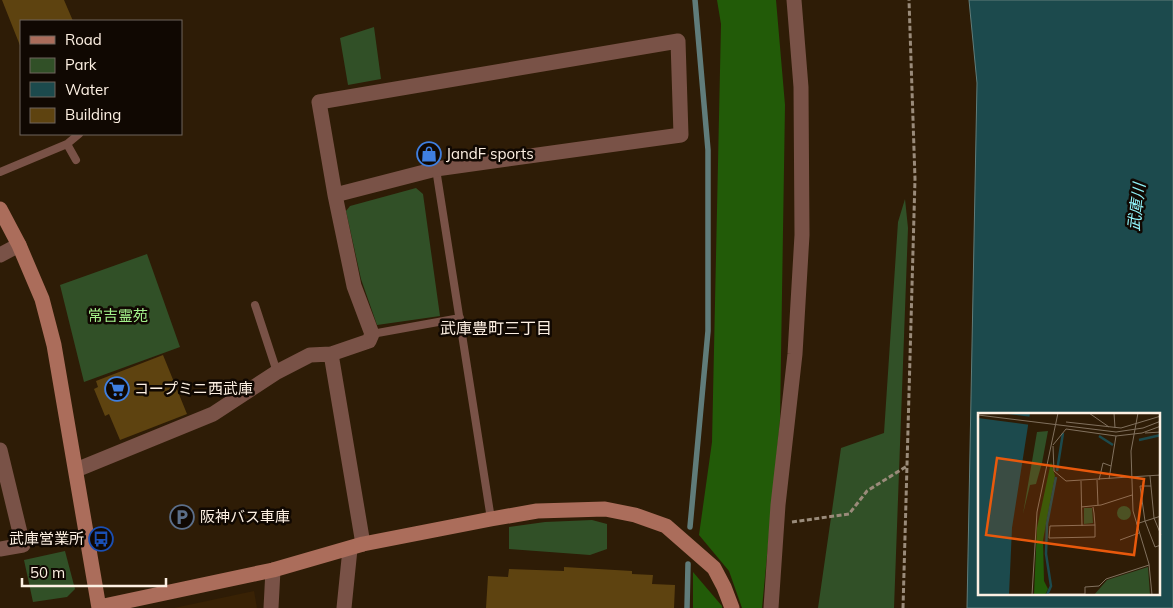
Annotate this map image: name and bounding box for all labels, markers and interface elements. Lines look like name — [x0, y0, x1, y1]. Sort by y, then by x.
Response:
legend — [20, 20, 182, 135]
text: Road — [65, 30, 102, 49]
text: Park — [65, 55, 97, 74]
text: Water — [65, 80, 109, 99]
text: Building — [65, 105, 121, 124]
shop icon: JandF sports — [416, 141, 442, 167]
place label: JandF sports — [446, 144, 534, 163]
water label: 武庫川 — [1123, 180, 1149, 232]
park label: 常吉霊苑 — [88, 306, 148, 325]
district label: 武庫豊町三丁目 — [440, 318, 552, 338]
supermarket icon: コープミニ西武庫 — [104, 376, 130, 402]
place label: コープミニ西武庫 — [134, 379, 253, 398]
inset map — [978, 413, 1160, 596]
parking icon: 阪神バス車庫 — [169, 504, 195, 530]
place label: 阪神バス車庫 — [200, 507, 290, 526]
bus stop icon: 武庫営業所 — [88, 526, 114, 552]
place label: 武庫営業所 — [9, 529, 84, 548]
scale bar — [22, 556, 166, 588]
text: 50 m — [30, 563, 65, 582]

